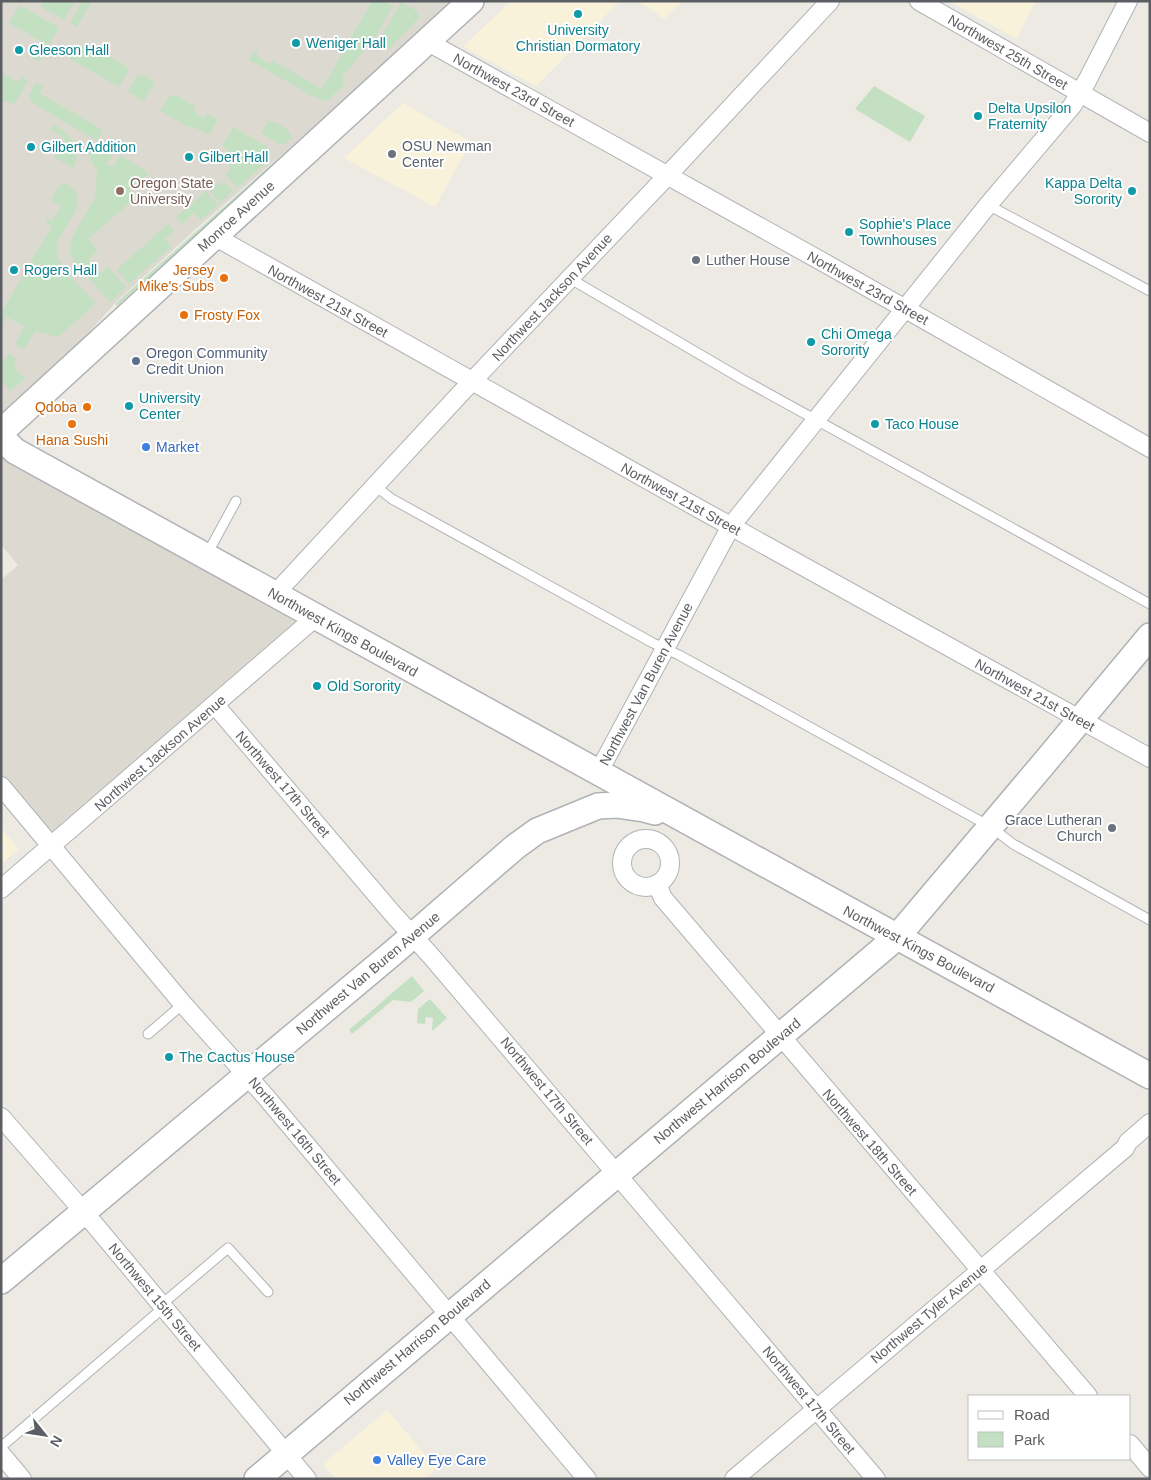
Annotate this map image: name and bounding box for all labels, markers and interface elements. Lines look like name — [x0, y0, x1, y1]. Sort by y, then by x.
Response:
marker: University Christian Dormatory — [572, 8, 584, 20]
street label: Northwest 25th Street — [945, 11, 1071, 93]
place label: University Christian Dormatory — [516, 22, 640, 54]
place label: Weniger Hall — [306, 35, 386, 51]
marker: Weniger Hall — [290, 37, 302, 49]
place label: Gleeson Hall — [29, 42, 109, 58]
marker: Gleeson Hall — [13, 44, 25, 56]
street label: Northwest 23rd Street — [451, 50, 578, 130]
place label: Delta Upsilon Fraternity — [988, 100, 1071, 132]
marker: Delta Upsilon Fraternity — [972, 110, 984, 122]
place label: OSU Newman Center — [402, 138, 491, 170]
place label: Gilbert Addition — [41, 139, 136, 155]
marker: Gilbert Addition — [25, 141, 37, 153]
marker: OSU Newman Center — [386, 148, 398, 160]
place label: Gilbert Hall — [199, 149, 268, 165]
marker: Gilbert Hall — [183, 151, 195, 163]
place label: Oregon State University — [130, 175, 213, 207]
place label: Kappa Delta Sorority — [1045, 175, 1122, 207]
street label: Monroe Avenue — [194, 177, 278, 255]
marker: Oregon State University — [114, 185, 126, 197]
marker: Kappa Delta Sorority — [1126, 185, 1138, 197]
place label: Sophie's Place Townhouses — [859, 216, 951, 248]
marker: Sophie's Place Townhouses — [843, 226, 855, 238]
street label: Northwest Jackson Avenue — [489, 230, 615, 364]
street label: Northwest 23rd Street — [805, 248, 932, 328]
place label: Luther House — [706, 252, 790, 268]
marker: Luther House — [690, 254, 702, 266]
street label: Northwest 21st Street — [265, 261, 391, 341]
place label: Rogers Hall — [24, 262, 97, 278]
place label: Jersey Mike's Subs — [139, 262, 214, 294]
marker: Rogers Hall — [8, 264, 20, 276]
marker: Jersey Mike's Subs — [218, 272, 230, 284]
place label: Frosty Fox — [194, 307, 260, 323]
marker: Frosty Fox — [178, 309, 190, 321]
place label: Chi Omega Sorority — [821, 326, 892, 358]
marker: Chi Omega Sorority — [805, 336, 817, 348]
place label: Oregon Community Credit Union — [146, 345, 267, 377]
marker: Oregon Community Credit Union — [130, 355, 142, 367]
place label: University Center — [139, 390, 200, 422]
place label: Qdoba — [35, 399, 77, 415]
marker: University Center — [123, 400, 135, 412]
marker: Qdoba — [81, 401, 93, 413]
place label: Taco House — [885, 416, 959, 432]
marker: Hana Sushi — [66, 418, 78, 430]
marker: Taco House — [869, 418, 881, 430]
place label: Hana Sushi — [36, 432, 108, 448]
place label: Market — [156, 439, 199, 455]
marker: Market — [140, 441, 152, 453]
street label: Northwest 21st Street — [618, 459, 744, 539]
street label: Northwest Kings Boulevard — [265, 584, 421, 680]
street label: Northwest Van Buren Avenue — [596, 600, 696, 768]
street label: Northwest 21st Street — [972, 655, 1098, 735]
place label: Old Sorority — [327, 678, 401, 694]
marker: Old Sorority — [311, 680, 323, 692]
street label: Northwest Jackson Avenue — [91, 692, 229, 814]
street label: Northwest 17th Street — [233, 728, 334, 840]
place label: Grace Lutheran Church — [1005, 812, 1102, 844]
marker: Grace Lutheran Church — [1106, 822, 1118, 834]
street label: Northwest Kings Boulevard — [841, 902, 997, 996]
street label: Northwest Van Buren Avenue — [293, 908, 443, 1038]
street label: Northwest Harrison Boulevard — [650, 1015, 804, 1147]
street label: Northwest 17th Street — [497, 1034, 597, 1148]
place label: The Cactus House — [179, 1049, 295, 1065]
marker: The Cactus House — [163, 1051, 175, 1063]
street label: Northwest 16th Street — [245, 1074, 345, 1188]
street label: Northwest 18th Street — [820, 1086, 921, 1198]
street label: Northwest 15th Street — [105, 1240, 205, 1354]
street label: Northwest Tyler Avenue — [867, 1259, 991, 1366]
street label: Northwest Harrison Boulevard — [340, 1276, 494, 1408]
street label: Northwest 17th Street — [759, 1343, 859, 1457]
legend — [968, 1395, 1131, 1460]
text: Road — [1014, 1406, 1050, 1423]
north arrow — [20, 1410, 70, 1460]
text: Park — [1014, 1431, 1045, 1448]
text: N — [47, 1433, 66, 1450]
place label: Valley Eye Care — [387, 1452, 487, 1468]
marker: Valley Eye Care — [371, 1454, 383, 1466]

